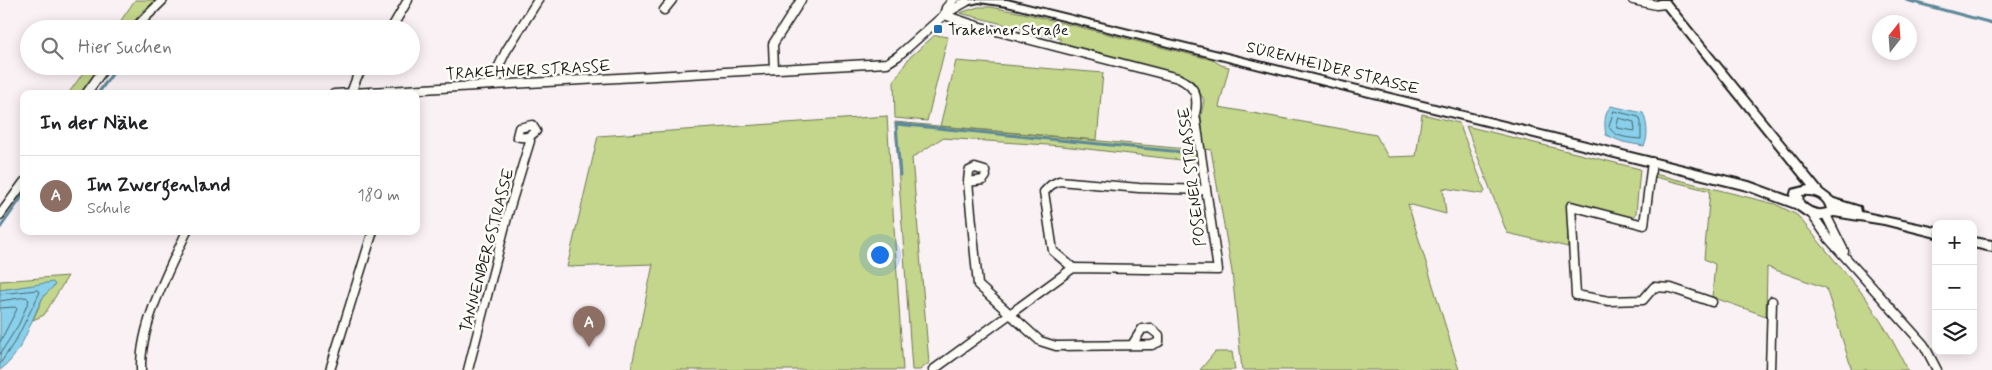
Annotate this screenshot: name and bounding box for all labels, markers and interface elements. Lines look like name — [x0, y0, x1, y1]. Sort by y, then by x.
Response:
north arrow — [1872, 15, 1917, 60]
search box — [20, 20, 420, 75]
place label: Trakehner Straße — [948, 20, 1069, 41]
marker: Trakehner Straße — [932, 23, 944, 35]
icon: search — [38, 34, 66, 62]
text: Hier suchen — [78, 35, 172, 60]
street label: SÜRENHEIDER STRASSE — [1244, 37, 1421, 100]
street label: TRAKEHNER STRASSE — [445, 56, 611, 85]
street label: POSENER STRASSE — [1174, 106, 1211, 248]
text: In der Nähe — [40, 109, 148, 137]
street label: TANNENBERGSTRASSE — [455, 166, 519, 335]
text: Im Zwergenland — [87, 173, 230, 198]
text: A — [51, 185, 61, 206]
text: 180 m — [357, 185, 400, 206]
text: Schule — [87, 198, 131, 219]
map controls — [1932, 220, 1977, 355]
button: + — [1932, 220, 1977, 265]
your location — [867, 242, 893, 268]
button: − — [1932, 265, 1977, 310]
pin: A — [573, 306, 605, 347]
button: layers — [1932, 310, 1977, 355]

